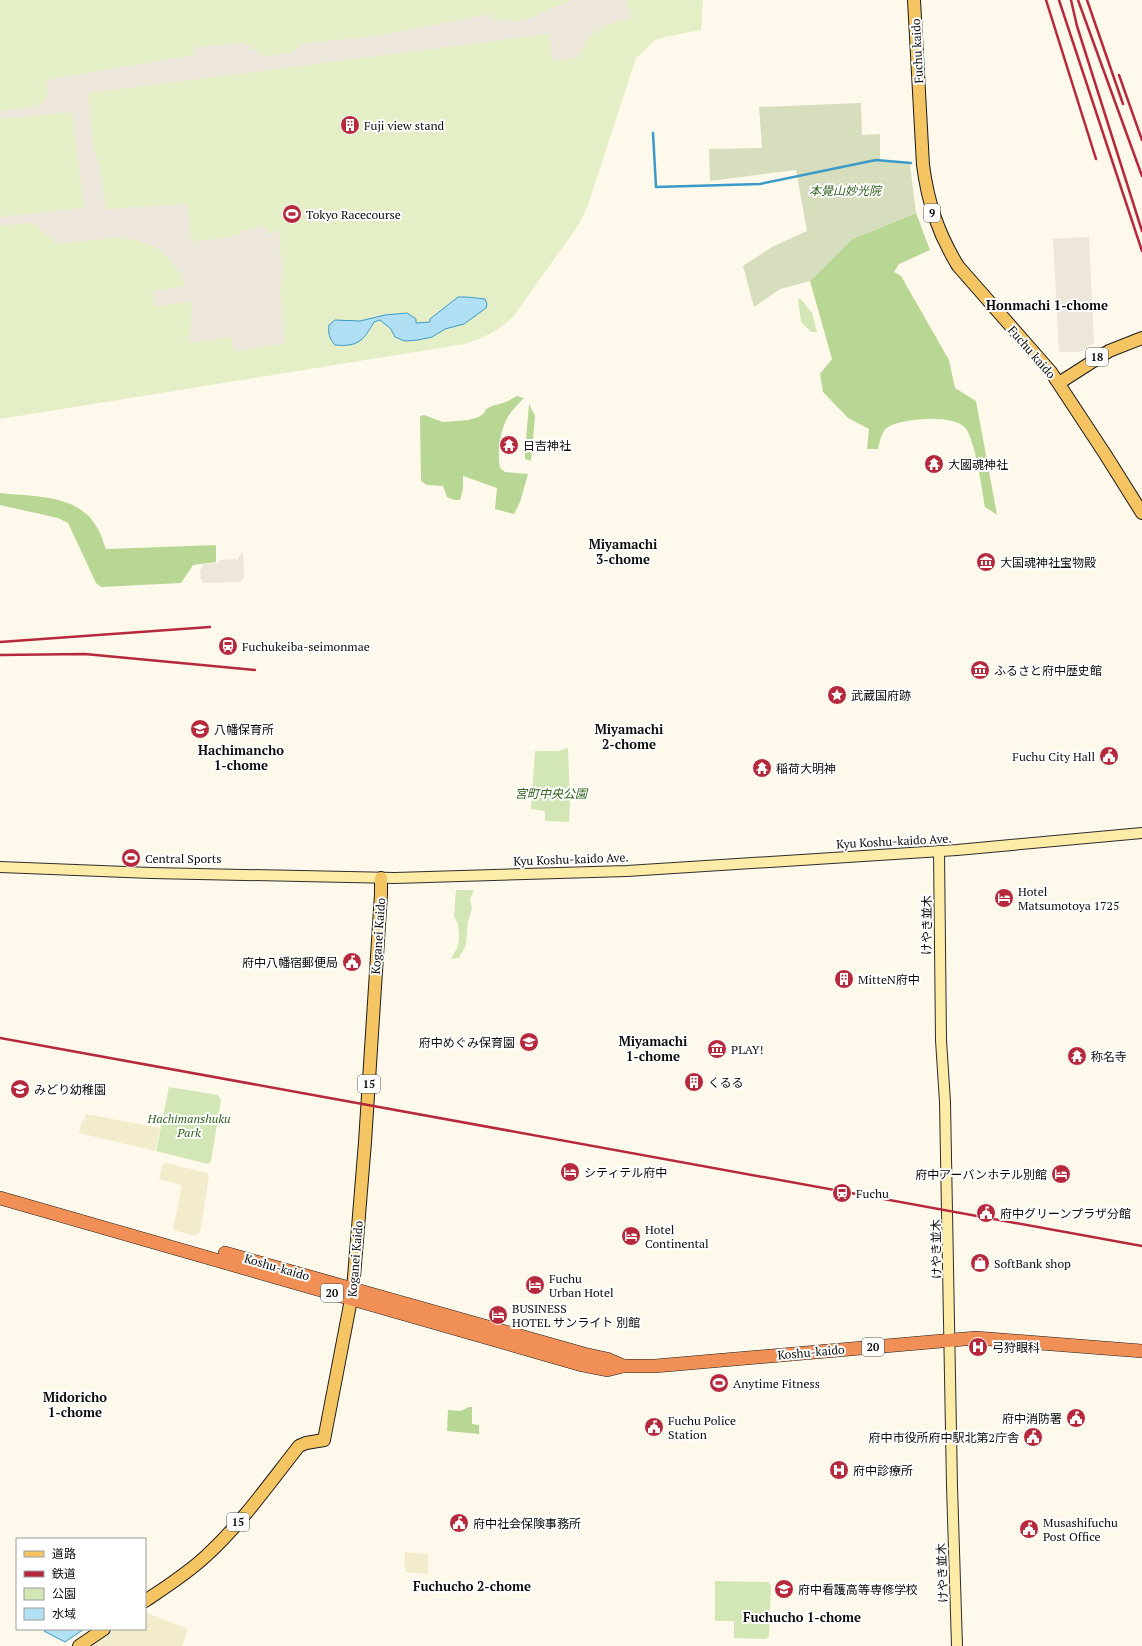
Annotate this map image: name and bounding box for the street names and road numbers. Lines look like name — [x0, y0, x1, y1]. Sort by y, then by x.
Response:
street label: Fuchu kaido — [908, 18, 926, 84]
road number: 9 — [924, 204, 940, 222]
street label: Fuchu kaido — [1005, 323, 1059, 382]
road number: 18 — [1086, 348, 1108, 366]
street label: Kyu Koshu-kaido Ave. — [836, 830, 952, 852]
street label: Kyu Koshu-kaido Ave. — [513, 849, 629, 869]
street label: けやき並木 — [919, 895, 934, 955]
street label: Koganei Kaido — [368, 897, 388, 975]
road number: 15 — [358, 1075, 380, 1093]
street label: けやき並木 — [928, 1219, 944, 1279]
street label: Koganei Kaido — [344, 1220, 366, 1298]
street label: Koshu-kaido — [243, 1251, 312, 1284]
road number: 20 — [321, 1284, 343, 1302]
road number: 20 — [862, 1338, 884, 1356]
street label: Koshu-kaido — [777, 1342, 845, 1362]
road number: 15 — [227, 1513, 249, 1531]
street label: けやき並木 — [933, 1543, 951, 1603]

